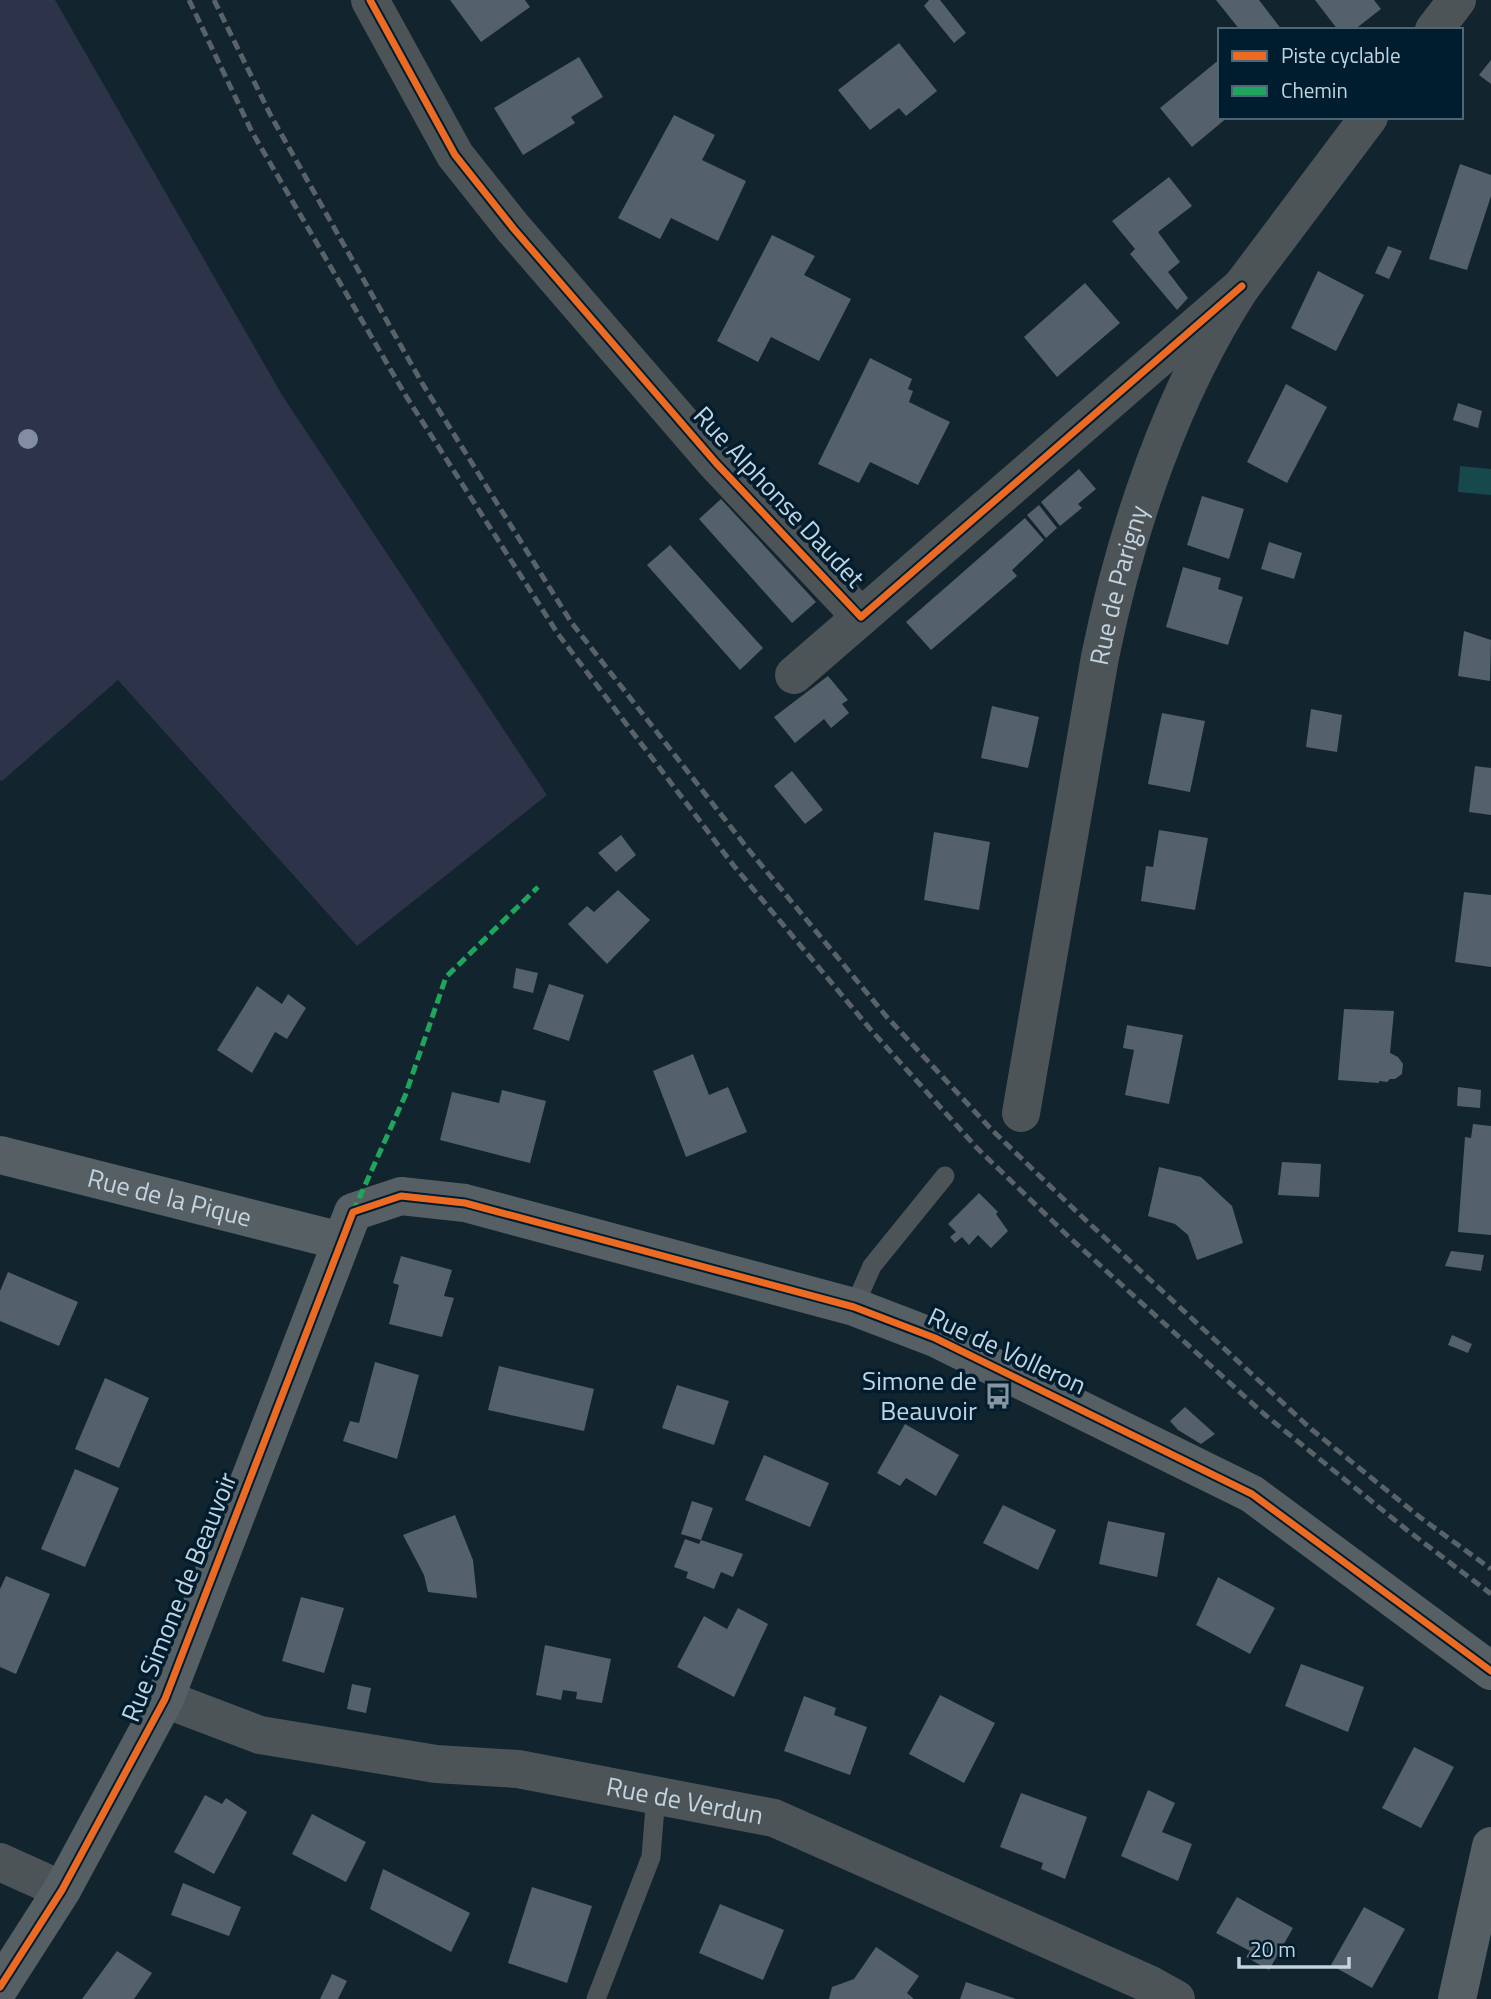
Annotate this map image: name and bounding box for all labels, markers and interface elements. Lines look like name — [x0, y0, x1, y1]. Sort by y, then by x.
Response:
legend — [1218, 28, 1463, 119]
text: Piste cyclable — [1281, 39, 1401, 71]
text: Chemin — [1281, 74, 1348, 106]
street label: Rue Alphonse Daudet — [685, 397, 874, 596]
street label: Rue de Parigny — [1079, 500, 1158, 668]
street label: Rue de la Pique — [84, 1158, 256, 1237]
street label: Rue de Volleron — [922, 1297, 1093, 1404]
place label: Simone de Beauvoir — [862, 1361, 977, 1430]
bus stop icon: Simone de Beauvoir — [983, 1381, 1013, 1411]
street label: Rue Simone de Beauvoir — [111, 1466, 246, 1727]
street label: Rue de Verdun — [603, 1766, 767, 1835]
scale bar — [1239, 1926, 1349, 1970]
text: 20 m — [1250, 1933, 1296, 1965]

